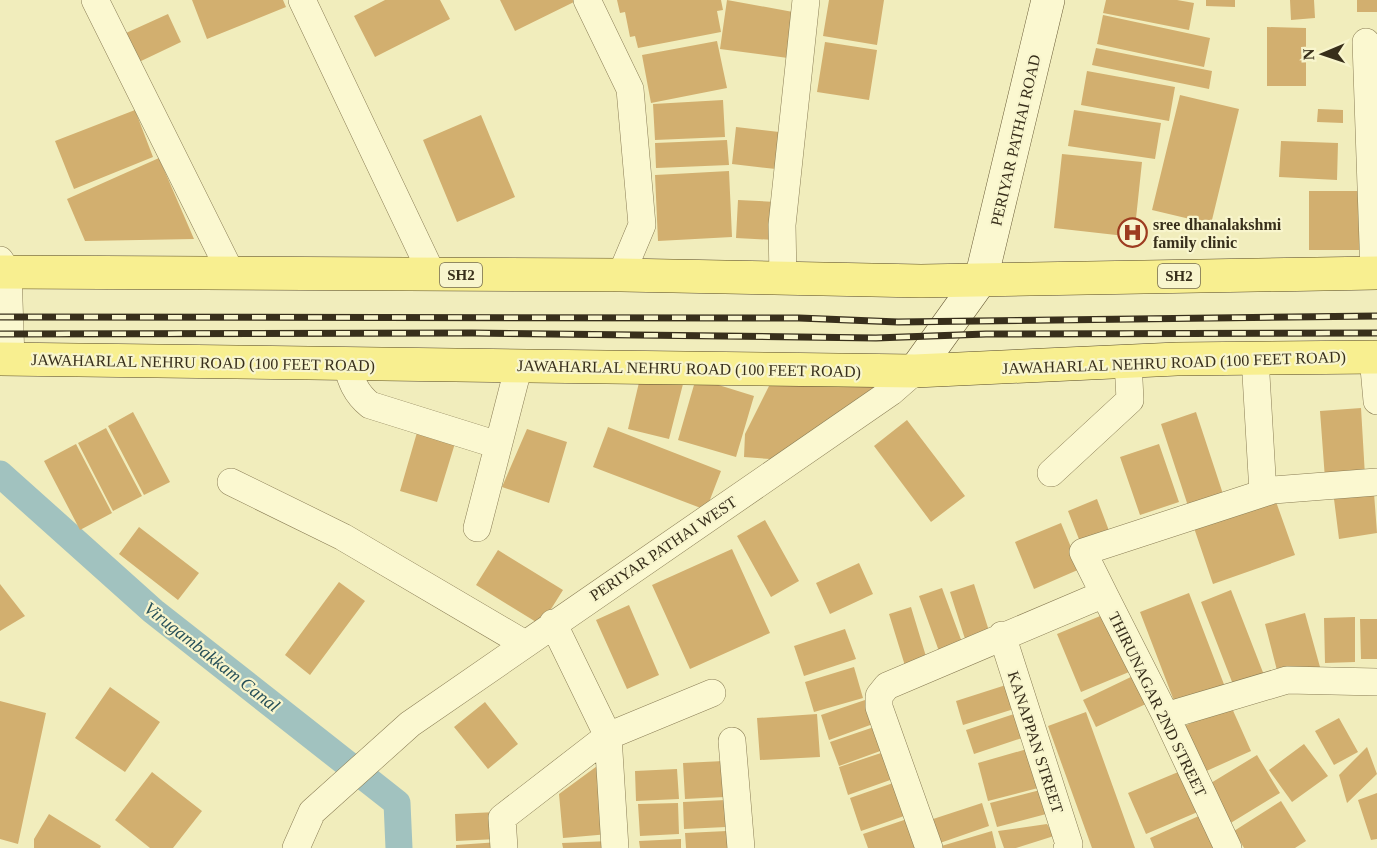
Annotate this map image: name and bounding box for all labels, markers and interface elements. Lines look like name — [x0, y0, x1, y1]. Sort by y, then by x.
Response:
north arrow — [1293, 24, 1353, 84]
text: N — [1300, 48, 1317, 61]
street label: PERIYAR PATHAI ROAD — [987, 53, 1044, 227]
place label: sree dhanalakshmi family clinic — [1153, 216, 1282, 252]
hospital icon: sree dhanalakshmi family clinic — [1116, 217, 1148, 249]
road number: SH2 — [440, 263, 482, 287]
road number: SH2 — [1158, 264, 1200, 288]
street label: JAWAHARLAL NEHRU ROAD (100 FEET ROAD) — [1002, 348, 1346, 378]
street label: JAWAHARLAL NEHRU ROAD (100 FEET ROAD) — [31, 351, 375, 375]
street label: JAWAHARLAL NEHRU ROAD (100 FEET ROAD) — [517, 357, 861, 381]
street label: PERIYAR PATHAI WEST — [587, 493, 740, 604]
water label: Virugambakkam Canal — [140, 598, 284, 716]
street label: THIRUNAGAR 2ND STREET — [1105, 609, 1210, 800]
street label: KANAPPAN STREET — [1005, 669, 1067, 816]

